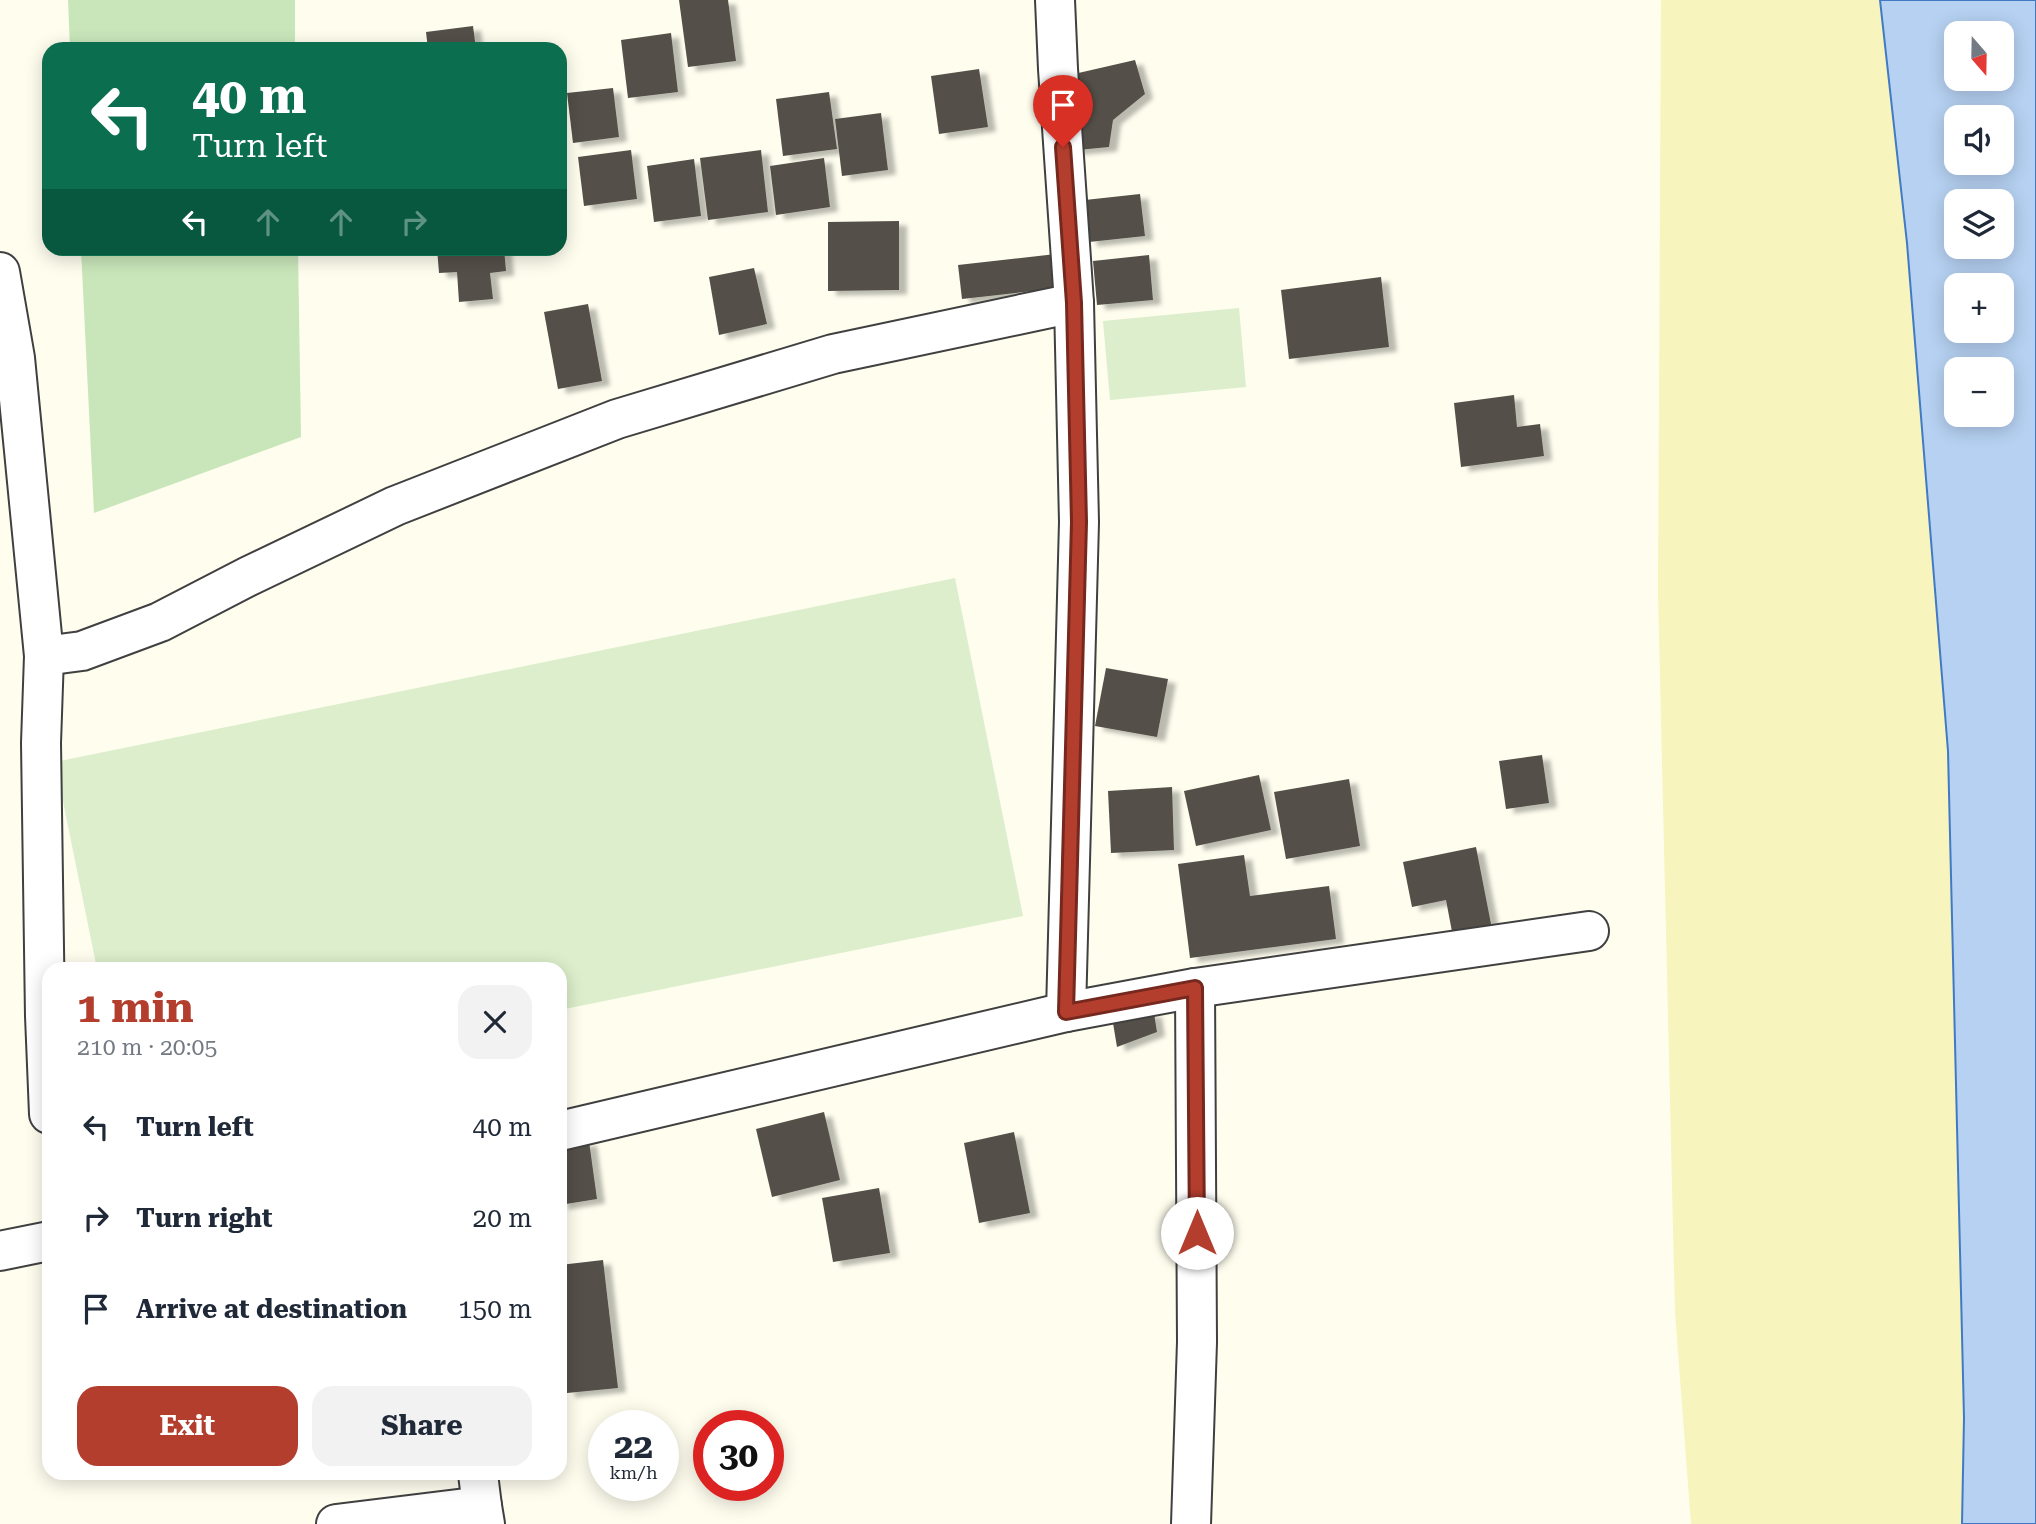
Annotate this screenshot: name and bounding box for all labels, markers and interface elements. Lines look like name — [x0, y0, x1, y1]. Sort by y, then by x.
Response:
north arrow — [1944, 21, 2014, 91]
map controls — [1944, 21, 2014, 427]
text: 40 m — [192, 68, 307, 125]
icon: left — [77, 70, 168, 161]
pin — [1033, 75, 1093, 147]
icon: arrive — [1044, 86, 1082, 124]
button: sound — [1944, 105, 2014, 175]
text: Turn left — [192, 127, 327, 165]
button: layers — [1944, 189, 2014, 259]
icon: left — [176, 203, 214, 241]
icon: ahead — [249, 203, 287, 241]
icon: ahead — [322, 203, 360, 241]
icon: right — [395, 203, 433, 241]
button: + — [1944, 273, 2014, 343]
button: − — [1944, 357, 2014, 427]
text: 1 min — [77, 983, 194, 1032]
button: close — [458, 985, 532, 1059]
text: 210 m · 20:05 — [77, 1034, 217, 1061]
icon: left — [77, 1108, 115, 1146]
text: Turn left — [136, 1112, 254, 1142]
text: 40 m — [473, 1112, 532, 1142]
position arrow — [1160, 1196, 1234, 1270]
icon: right — [77, 1199, 115, 1237]
text: Turn right — [136, 1203, 272, 1233]
text: 20 m — [473, 1203, 532, 1233]
icon: arrive — [77, 1290, 115, 1328]
text: Arrive at destination — [136, 1294, 407, 1324]
text: 150 m — [458, 1294, 532, 1324]
button: Exit — [77, 1386, 298, 1466]
button: Share — [312, 1386, 532, 1466]
speed limit sign: 30 — [693, 1410, 784, 1501]
text: 22 — [614, 1426, 653, 1467]
text: km/h — [609, 1462, 658, 1483]

